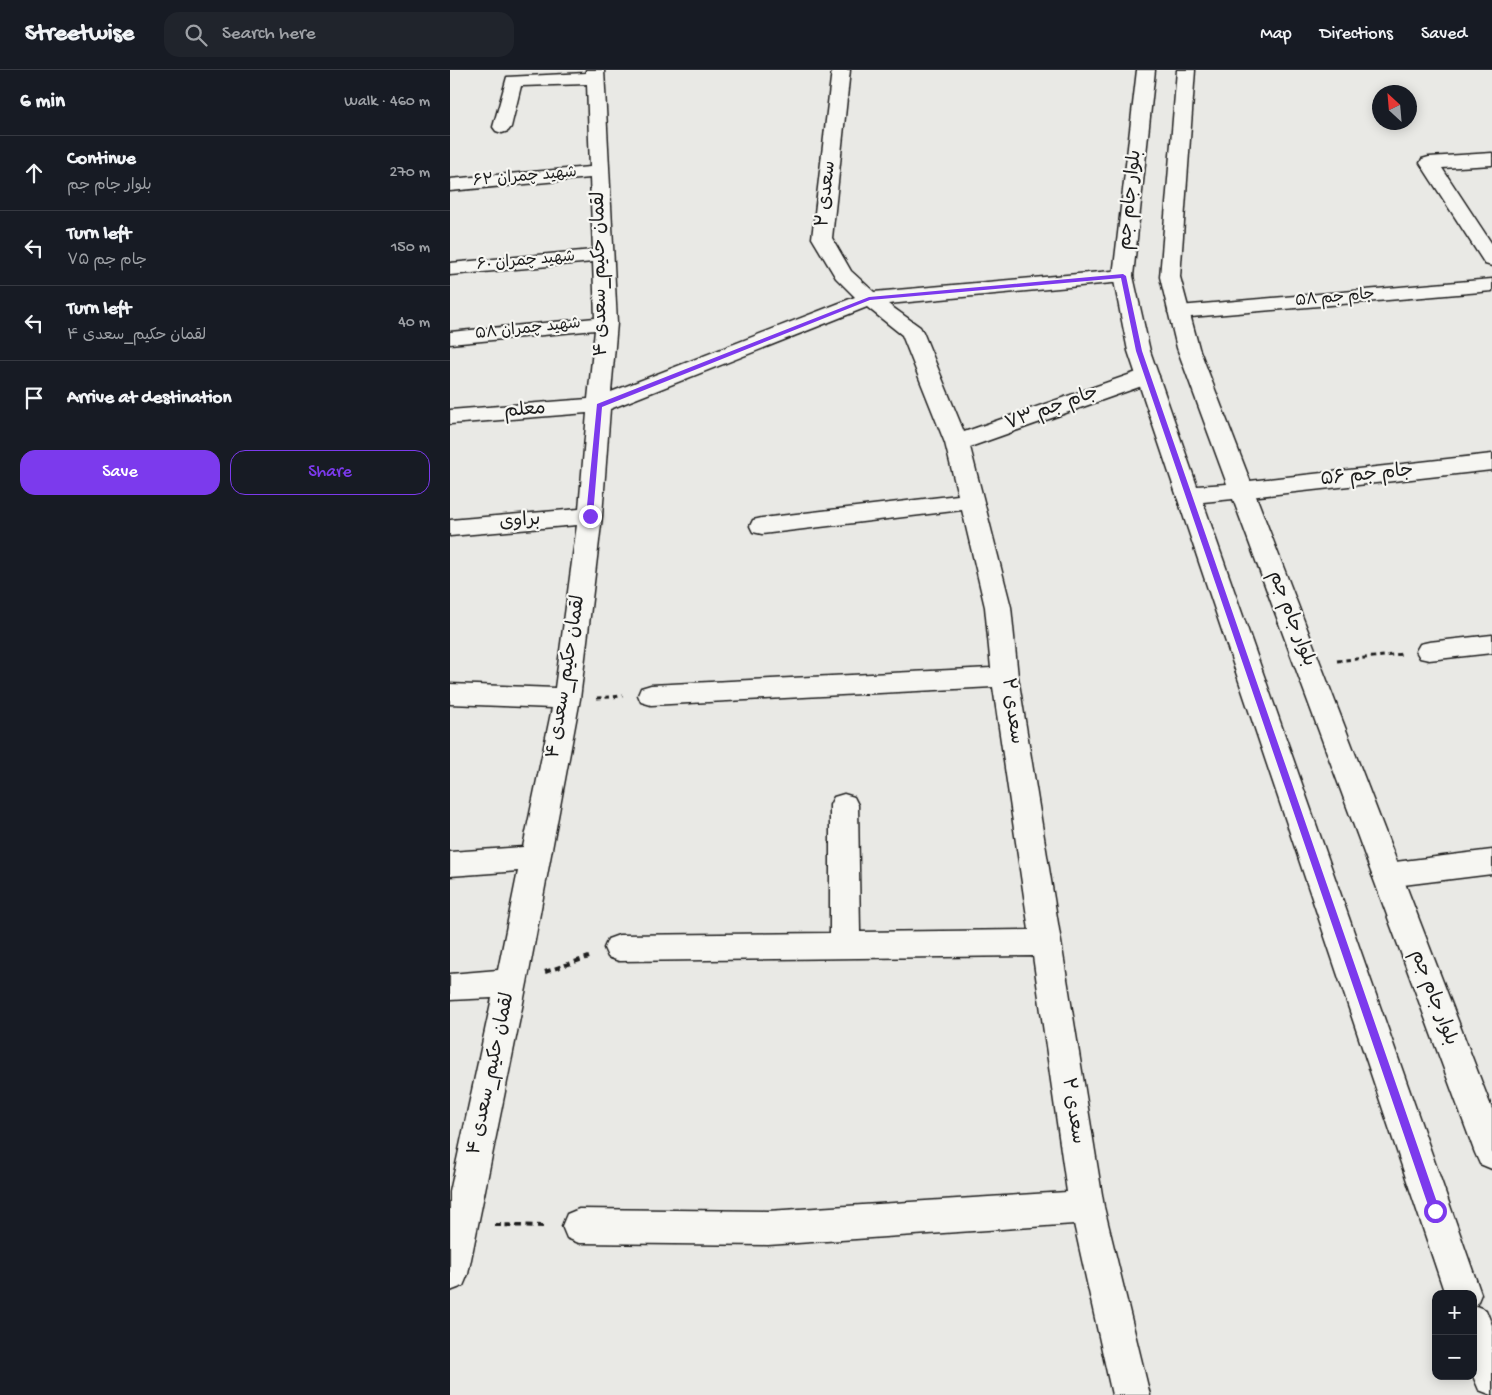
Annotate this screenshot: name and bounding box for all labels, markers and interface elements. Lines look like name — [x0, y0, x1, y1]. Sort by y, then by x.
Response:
search box — [164, 12, 514, 57]
text: Streetwise — [25, 20, 134, 49]
icon: search — [182, 21, 210, 49]
text: Search here — [222, 23, 316, 46]
text: Map — [1260, 24, 1292, 45]
text: Directions — [1320, 24, 1393, 45]
text: Saved — [1421, 24, 1467, 45]
north arrow — [1372, 85, 1417, 130]
text: 6 min — [20, 90, 65, 115]
text: Walk · 460 m — [344, 93, 430, 112]
text: Continue — [67, 148, 136, 171]
street label: بلوار جام جم — [1114, 149, 1148, 251]
icon: ahead — [20, 159, 48, 187]
street label: سعدی ۲ — [812, 160, 842, 228]
text: 270 m — [390, 164, 430, 183]
street label: شهید چمران ۶۲ — [472, 164, 578, 192]
text: بلوار جام جم — [67, 177, 152, 196]
street label: لقمان حکیم_سعدی ۴ — [588, 191, 614, 357]
text: Turn left — [67, 223, 131, 246]
icon: left — [20, 234, 48, 262]
text: 150 m — [391, 239, 430, 258]
street label: شهید چمران ۶۰ — [476, 248, 576, 276]
text: جام جم ۷۵ — [67, 252, 147, 271]
street label: جام جم ۵۸ — [1294, 286, 1376, 312]
text: Turn left — [67, 298, 131, 321]
icon: left — [20, 309, 48, 337]
text: 40 m — [398, 314, 430, 333]
street label: شهید چمران ۵۸ — [474, 315, 582, 345]
text: لقمان حکیم_سعدی ۴ — [67, 327, 206, 346]
street label: جام جم ۷۳ — [1002, 382, 1102, 436]
icon: arrive — [20, 384, 48, 412]
text: Arrive at destination — [67, 387, 231, 410]
street label: معلم — [503, 398, 547, 424]
button: Save — [20, 450, 220, 495]
button: Share — [230, 450, 430, 495]
street label: جام جم ۵۶ — [1319, 460, 1415, 492]
route end — [579, 505, 602, 528]
street label: براوی — [498, 509, 542, 535]
street label: بلوار جام جم — [1262, 568, 1320, 670]
street label: لقمان حکیم_سعدی ۴ — [543, 594, 591, 760]
street label: سعدی ۲ — [995, 676, 1027, 746]
street label: بلوار جام جم — [1404, 947, 1462, 1049]
street label: لقمان حکیم_سعدی ۴ — [464, 991, 520, 1157]
street label: سعدی ۲ — [1055, 1076, 1089, 1146]
route start — [1424, 1200, 1447, 1223]
map controls — [1432, 1290, 1477, 1380]
button: + — [1432, 1290, 1477, 1335]
button: − — [1432, 1335, 1477, 1380]

